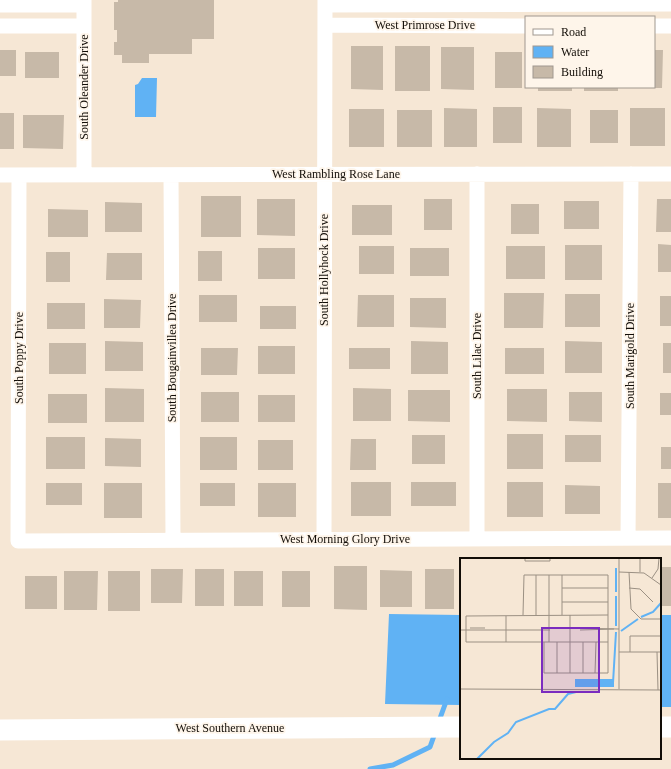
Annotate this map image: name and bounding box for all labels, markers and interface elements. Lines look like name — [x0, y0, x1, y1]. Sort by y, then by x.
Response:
legend — [525, 16, 655, 88]
street label: West Primrose Drive — [375, 18, 475, 32]
text: Road — [561, 25, 586, 39]
street label: South Oleander Drive — [77, 34, 91, 140]
text: Water — [561, 45, 589, 59]
text: Building — [561, 65, 603, 79]
street label: West Rambling Rose Lane — [272, 167, 400, 181]
street label: South Hollyhock Drive — [317, 214, 331, 326]
street label: South Bougainvillea Drive — [165, 294, 179, 422]
street label: South Marigold Drive — [623, 303, 637, 409]
street label: South Poppy Drive — [12, 312, 26, 404]
street label: South Lilac Drive — [470, 313, 484, 399]
street label: West Morning Glory Drive — [280, 532, 410, 546]
inset map — [460, 558, 661, 759]
street label: West Southern Avenue — [176, 721, 284, 735]

